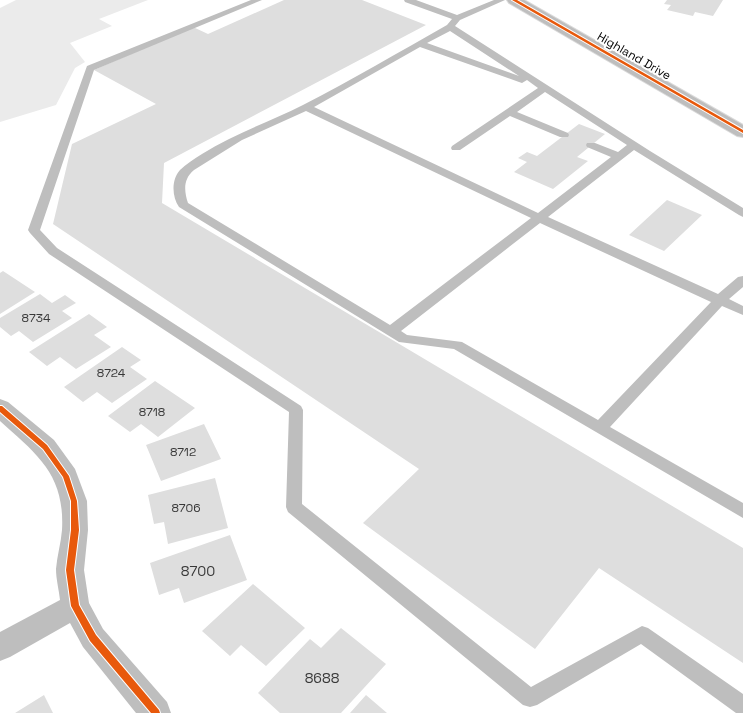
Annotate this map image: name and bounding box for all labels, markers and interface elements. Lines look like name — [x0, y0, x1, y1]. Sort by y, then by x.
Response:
street label: Highland Drive — [594, 28, 674, 84]
house number: 8734 — [22, 310, 51, 326]
house number: 8724 — [97, 365, 126, 381]
house number: 8718 — [139, 404, 165, 420]
house number: 8712 — [170, 444, 196, 460]
house number: 8706 — [171, 500, 201, 516]
house number: 8700 — [181, 562, 215, 580]
house number: 8688 — [305, 669, 340, 687]

